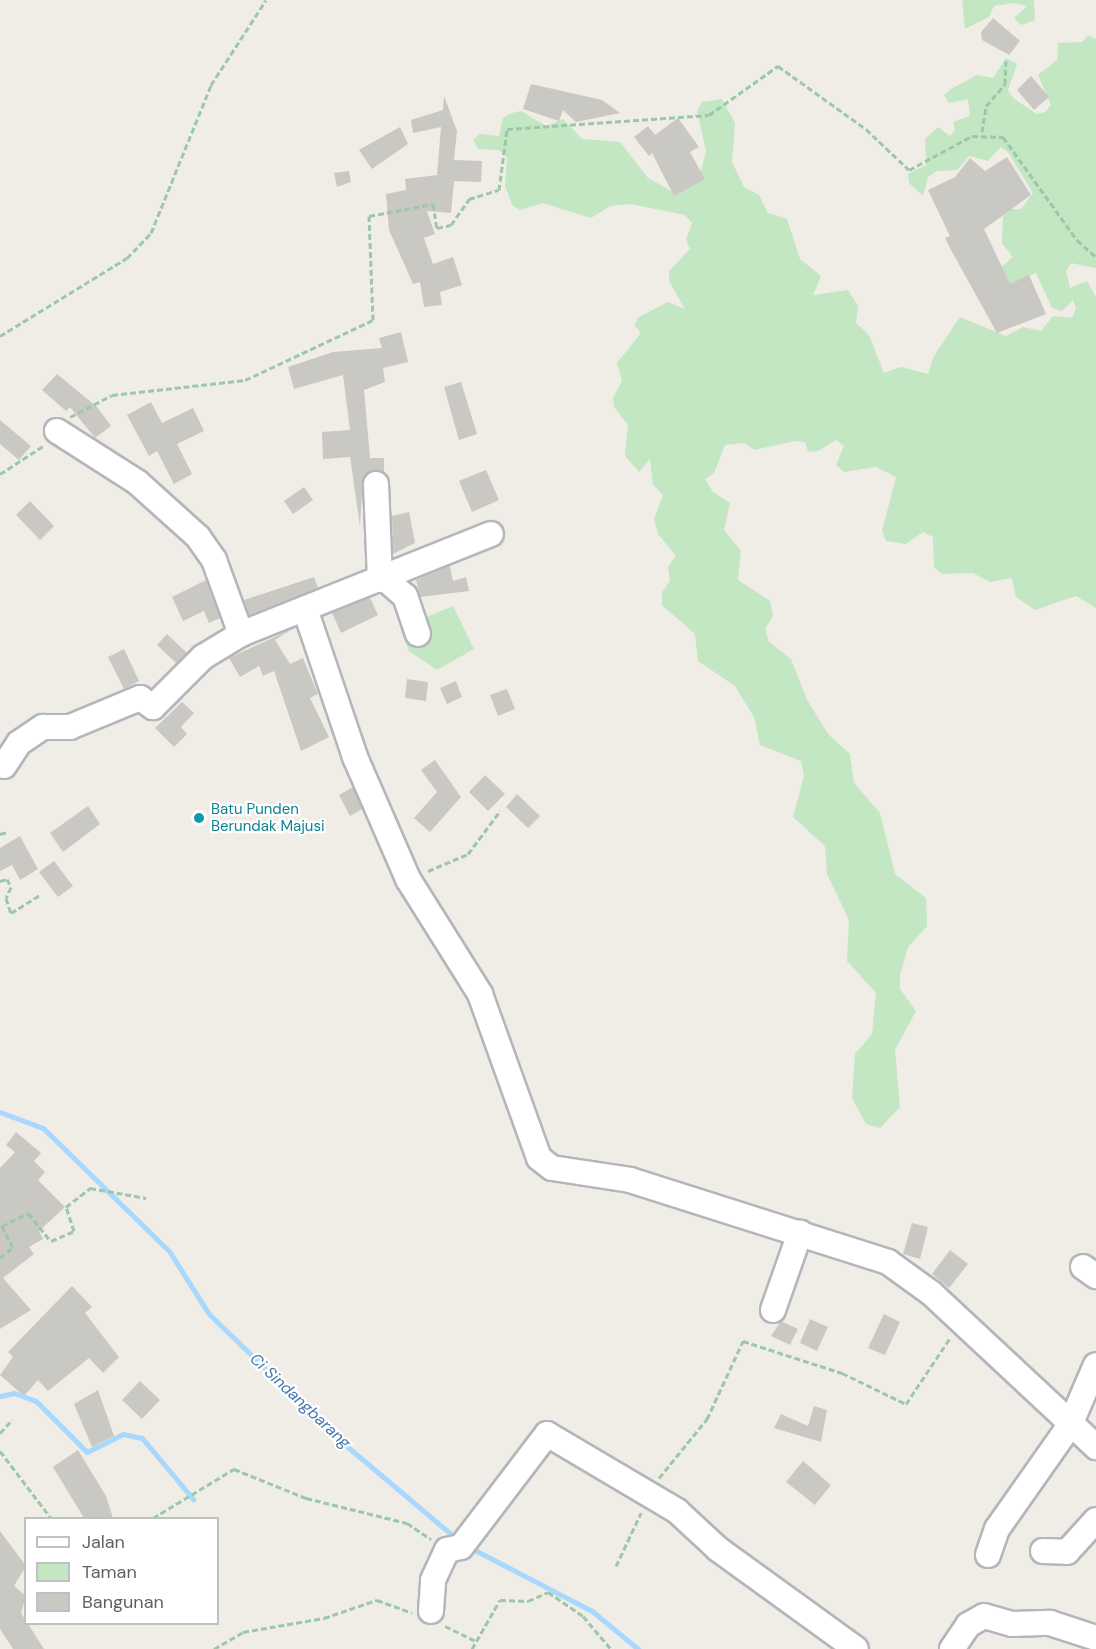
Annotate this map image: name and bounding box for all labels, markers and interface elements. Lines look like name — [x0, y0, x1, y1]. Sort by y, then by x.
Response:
place label: Batu Punden Berundak Majusi — [211, 800, 325, 835]
marker: Batu Punden Berundak Majusi — [192, 811, 206, 825]
water label: Ci Sindangbarang — [246, 1349, 354, 1453]
legend — [24, 1517, 219, 1625]
text: Jalan — [82, 1530, 125, 1554]
text: Taman — [82, 1560, 137, 1584]
text: Bangunan — [82, 1590, 164, 1614]

